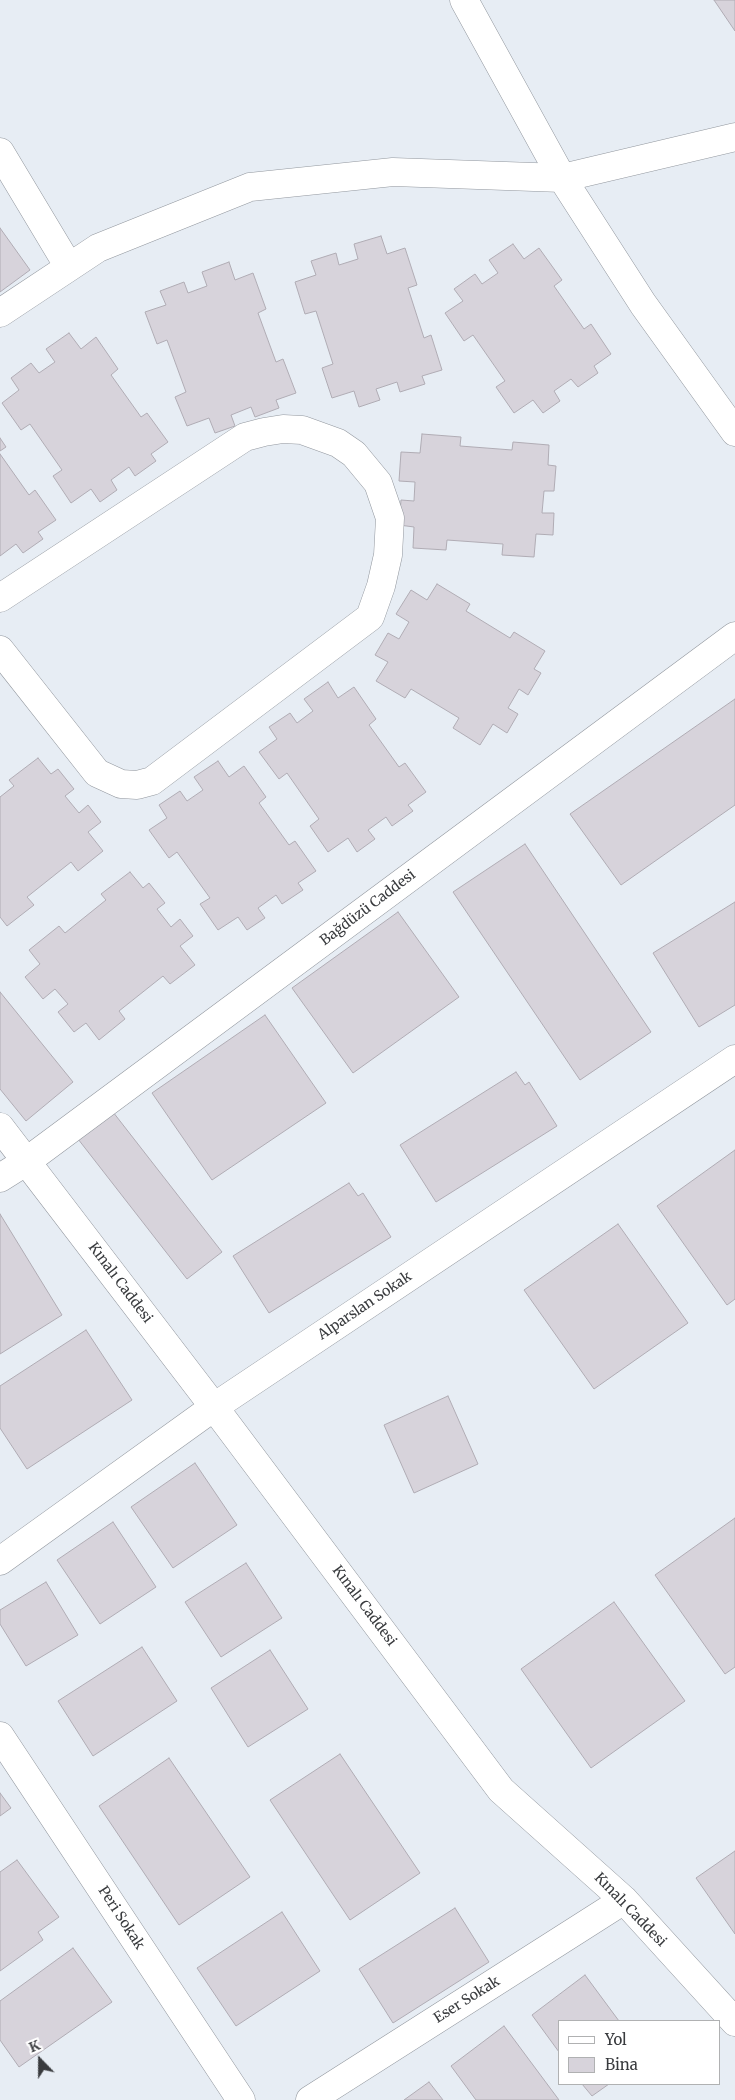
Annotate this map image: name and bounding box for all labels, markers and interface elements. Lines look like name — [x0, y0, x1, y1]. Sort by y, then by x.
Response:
street label: Bağdüzü Caddesi — [317, 867, 419, 949]
street label: Kınalı Caddesi — [84, 1240, 156, 1326]
street label: Alparslan Sokak — [315, 1268, 415, 1344]
street label: Kınalı Caddesi — [328, 1563, 400, 1649]
street label: Kınalı Caddesi — [591, 1870, 669, 1950]
street label: Peri Sokak — [94, 1883, 148, 1953]
street label: Eser Sokak — [431, 1973, 503, 2027]
legend — [558, 2020, 720, 2085]
text: Yol — [605, 2030, 627, 2049]
north arrow — [15, 2035, 65, 2085]
text: K — [26, 2036, 43, 2056]
text: Bina — [605, 2055, 638, 2074]

